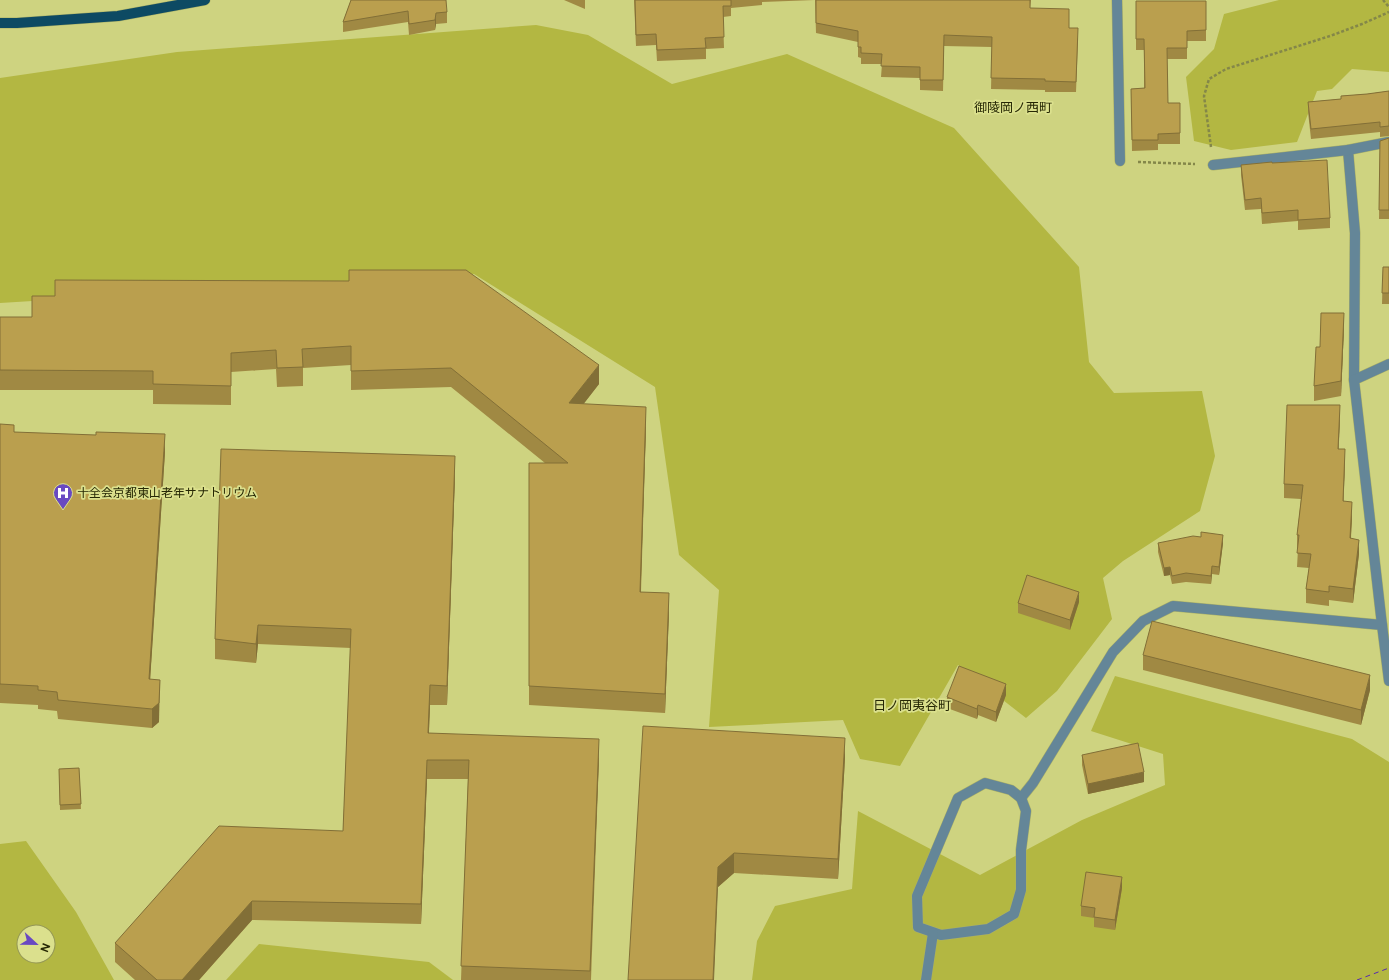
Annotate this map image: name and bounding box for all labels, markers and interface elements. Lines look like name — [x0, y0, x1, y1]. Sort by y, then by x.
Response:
district label: 御陵岡ノ西町 — [974, 100, 1052, 115]
hospital icon: 十全会京都東山老年サナトリウム — [52, 482, 74, 510]
place label: 十全会京都東山老年サナトリウム — [77, 486, 257, 500]
district label: 日ノ岡夷谷町 — [873, 698, 951, 713]
north arrow — [16, 924, 56, 964]
text: N — [38, 942, 52, 954]

